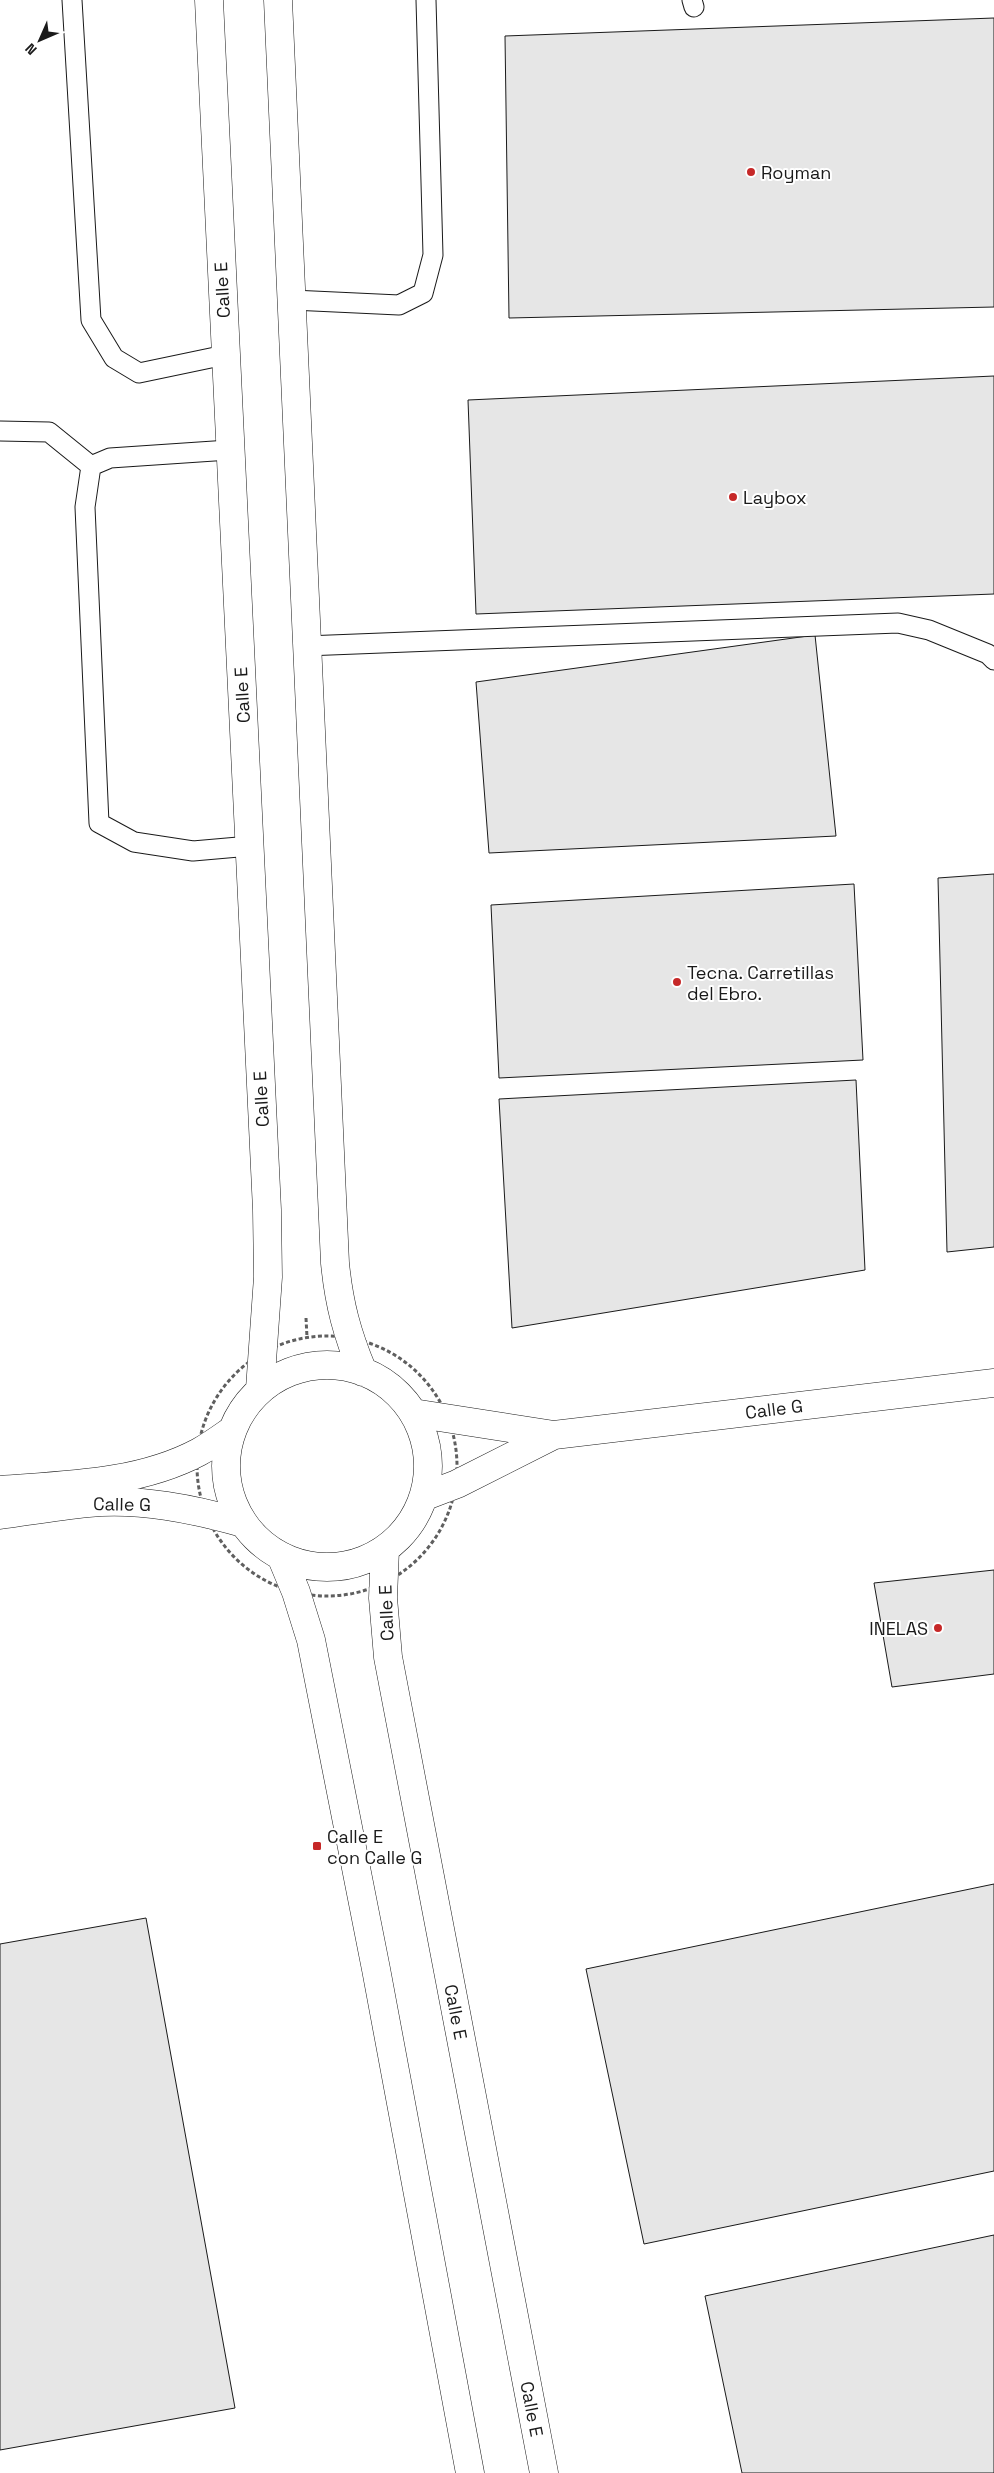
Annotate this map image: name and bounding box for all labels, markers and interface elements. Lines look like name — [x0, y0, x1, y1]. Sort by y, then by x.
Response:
north arrow — [15, 15, 65, 65]
text: N — [21, 40, 40, 59]
place label: Royman — [761, 161, 831, 184]
marker: Royman — [745, 166, 757, 178]
street label: Calle E — [209, 261, 235, 319]
place label: Laybox — [743, 486, 807, 509]
marker: Laybox — [727, 491, 739, 503]
street label: Calle E — [229, 666, 255, 724]
place label: Tecna. Carretillas del Ebro. — [687, 961, 834, 1005]
marker: Tecna. Carretillas del Ebro. — [671, 976, 683, 988]
street label: Calle E — [248, 1070, 274, 1128]
street label: Calle G — [744, 1394, 804, 1424]
street label: Calle G — [93, 1492, 151, 1516]
street label: Calle E — [374, 1585, 398, 1641]
place label: INELAS — [869, 1617, 928, 1640]
marker: INELAS — [932, 1622, 944, 1634]
place label: Calle E con Calle G — [327, 1825, 422, 1869]
marker: Calle E con Calle G — [311, 1840, 323, 1852]
street label: Calle E — [439, 1982, 473, 2042]
street label: Calle E — [515, 2379, 549, 2439]

